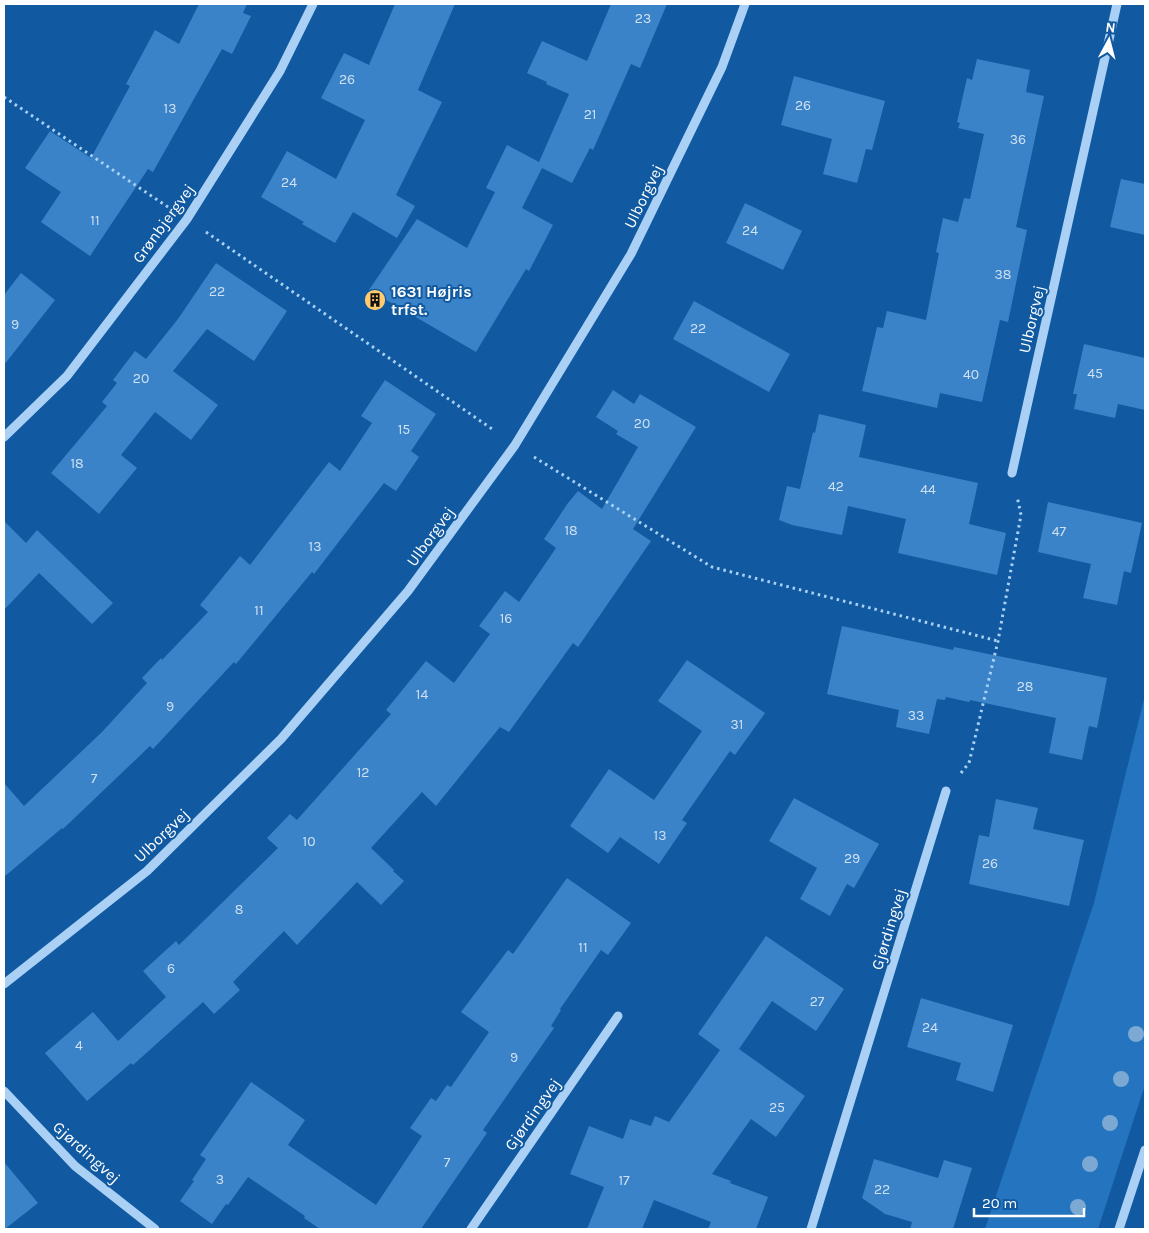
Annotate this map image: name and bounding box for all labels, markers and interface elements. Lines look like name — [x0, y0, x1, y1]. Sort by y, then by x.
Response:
house number: 23 — [635, 10, 651, 27]
north arrow — [1084, 15, 1134, 65]
text: N — [1105, 19, 1117, 37]
house number: 26 — [339, 71, 355, 88]
house number: 26 — [795, 97, 811, 114]
house number: 13 — [164, 100, 176, 117]
house number: 21 — [584, 106, 596, 123]
house number: 36 — [1010, 131, 1026, 148]
street label: Ulborgvej — [620, 161, 667, 231]
house number: 24 — [281, 174, 297, 191]
street label: Grønbjergvej — [128, 180, 198, 267]
house number: 11 — [90, 212, 100, 229]
house number: 24 — [742, 222, 758, 239]
house number: 38 — [995, 266, 1011, 283]
place label: 1631 Højris trfst. — [391, 282, 472, 319]
house number: 22 — [209, 283, 225, 300]
street label: Ulborgvej — [1014, 283, 1049, 355]
building icon: 1631 Højris trfst. — [363, 288, 387, 312]
house number: 9 — [11, 316, 19, 333]
house number: 22 — [690, 320, 706, 337]
house number: 45 — [1087, 365, 1103, 382]
house number: 40 — [963, 366, 979, 383]
house number: 20 — [133, 370, 149, 387]
house number: 20 — [634, 415, 650, 432]
house number: 15 — [398, 421, 410, 438]
house number: 18 — [70, 455, 84, 472]
house number: 42 — [828, 478, 844, 495]
house number: 44 — [920, 481, 936, 498]
street label: Ulborgvej — [402, 503, 458, 570]
house number: 18 — [564, 522, 578, 539]
house number: 47 — [1052, 523, 1067, 540]
house number: 13 — [309, 538, 321, 555]
house number: 11 — [254, 602, 264, 619]
house number: 16 — [500, 610, 512, 627]
house number: 28 — [1017, 678, 1033, 695]
house number: 14 — [416, 686, 428, 703]
house number: 9 — [166, 698, 174, 715]
house number: 33 — [908, 707, 924, 724]
house number: 31 — [731, 716, 743, 733]
house number: 12 — [357, 764, 369, 781]
house number: 7 — [91, 770, 98, 787]
street label: Ulborgvej — [130, 805, 193, 866]
house number: 13 — [654, 827, 666, 844]
house number: 10 — [303, 833, 315, 850]
house number: 29 — [844, 850, 860, 867]
house number: 26 — [982, 855, 998, 872]
street label: Gjørdingvej — [867, 886, 910, 972]
house number: 8 — [235, 901, 243, 918]
house number: 11 — [578, 939, 588, 956]
house number: 6 — [167, 960, 175, 977]
house number: 27 — [810, 993, 825, 1010]
house number: 24 — [922, 1019, 938, 1036]
house number: 4 — [75, 1037, 83, 1054]
house number: 9 — [510, 1049, 518, 1066]
street label: Gjørdingvej — [501, 1074, 564, 1154]
house number: 25 — [769, 1099, 785, 1116]
street label: Gjørdingvej — [49, 1117, 124, 1188]
house number: 7 — [444, 1154, 451, 1171]
house number: 3 — [216, 1171, 224, 1188]
house number: 17 — [618, 1172, 630, 1189]
house number: 22 — [874, 1181, 890, 1198]
scale bar — [974, 1186, 1084, 1218]
text: 20 m — [982, 1194, 1017, 1212]

